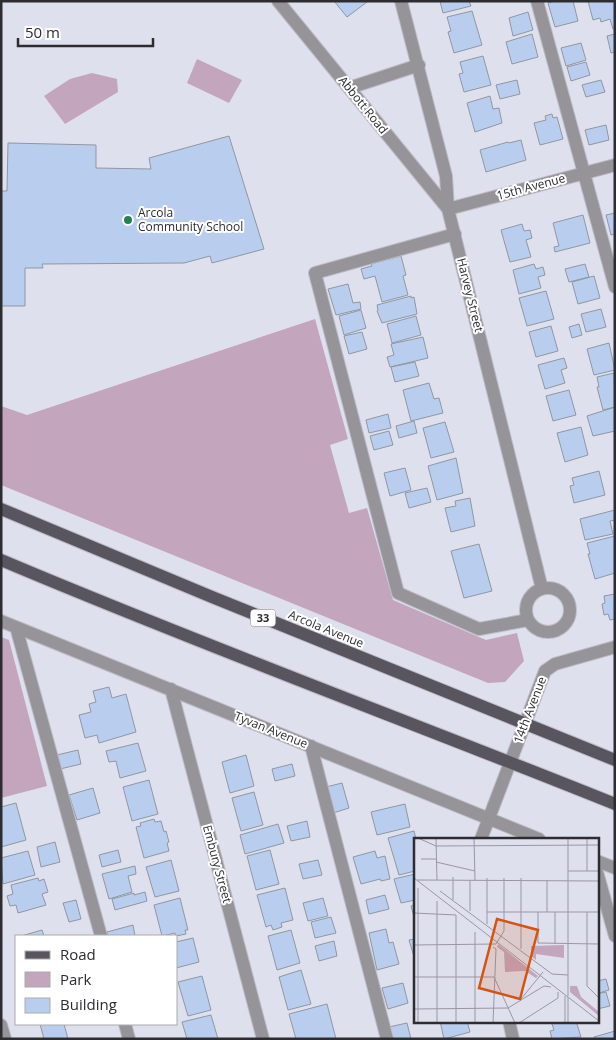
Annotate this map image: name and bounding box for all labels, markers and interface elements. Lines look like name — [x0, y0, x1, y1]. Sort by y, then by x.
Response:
scale bar — [18, 15, 152, 47]
text: 50 m — [25, 22, 60, 42]
street label: Abbott Road — [335, 72, 392, 137]
street label: 15th Avenue — [495, 169, 567, 204]
place label: Arcola Community School — [138, 204, 243, 235]
marker: Arcola Community School — [122, 214, 134, 226]
street label: Harvey Street — [453, 256, 488, 334]
street label: Arcola Avenue — [286, 606, 367, 652]
road number: 33 — [250, 610, 276, 626]
street label: 14th Avenue — [509, 674, 550, 746]
street label: Tyvan Avenue — [232, 707, 311, 752]
street label: Embury Street — [199, 823, 236, 905]
inset map — [414, 838, 598, 1022]
legend — [15, 935, 178, 1025]
text: Road — [60, 944, 96, 964]
text: Park — [60, 969, 91, 989]
text: Building — [60, 994, 117, 1014]

